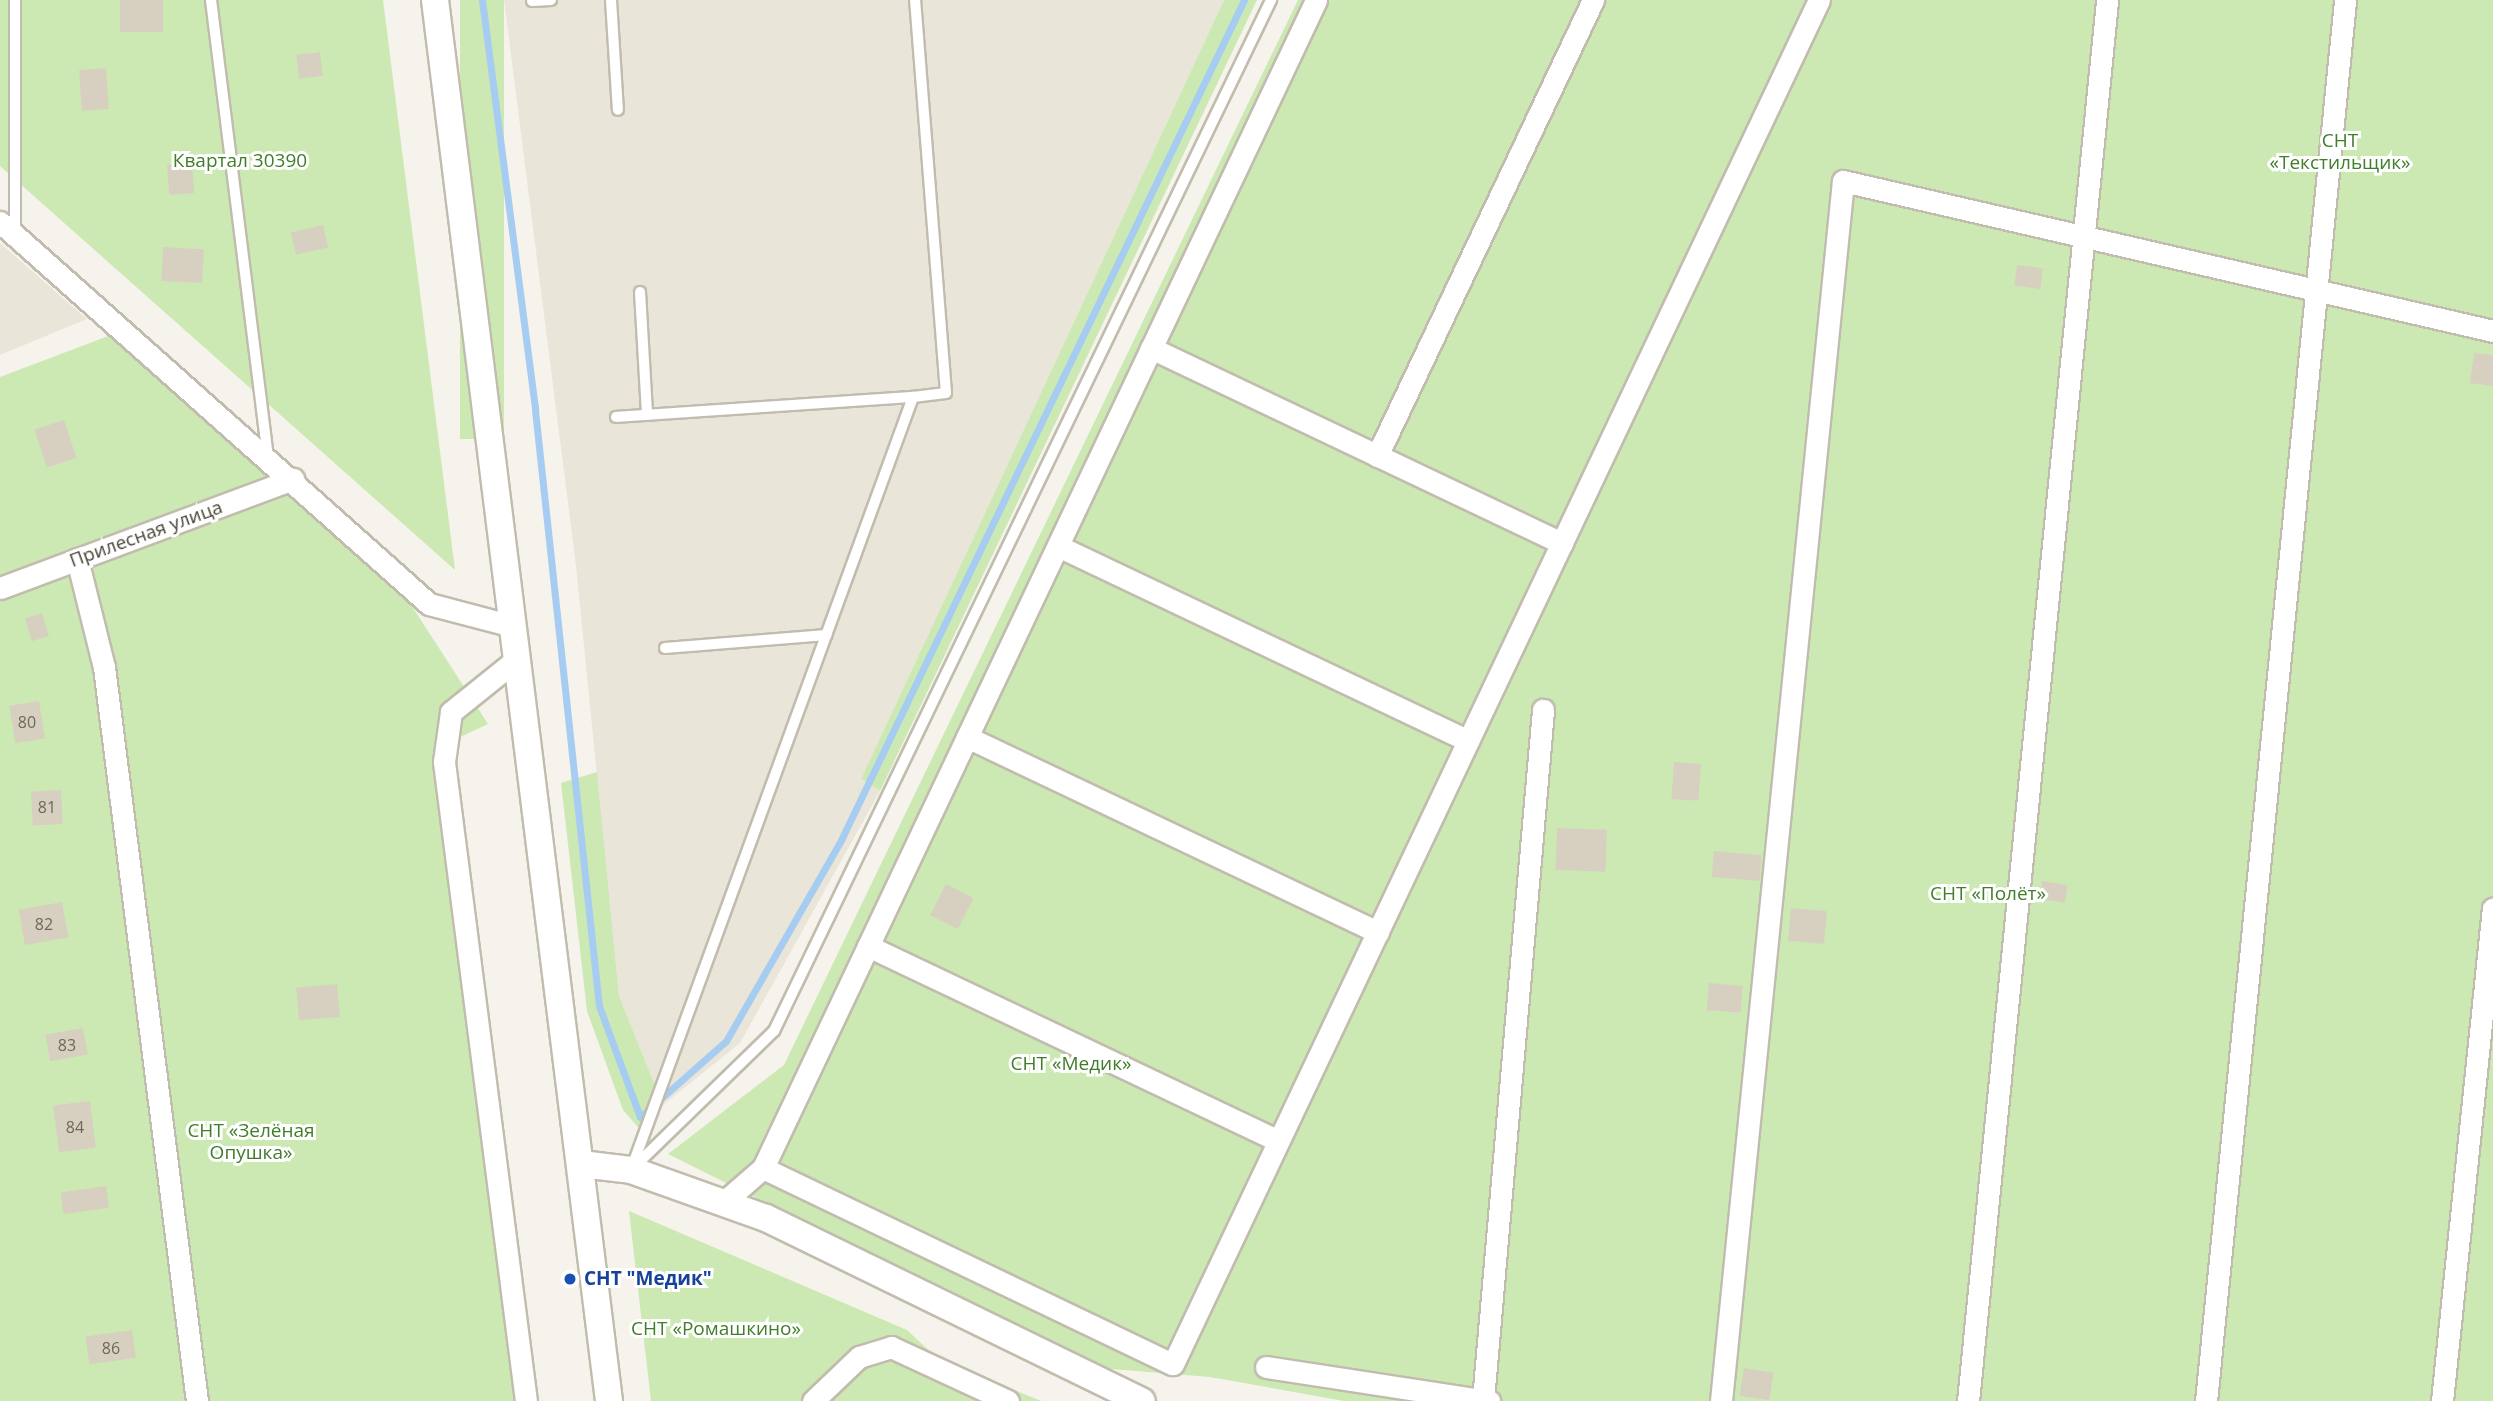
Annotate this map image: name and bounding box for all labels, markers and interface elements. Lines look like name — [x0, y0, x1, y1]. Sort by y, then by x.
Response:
park label: СНТ «Текстильщик» — [2270, 130, 2410, 174]
park label: Квартал 30390 — [173, 150, 307, 172]
street label: Прилесная улица — [66, 496, 226, 572]
house number: 80 — [18, 712, 36, 732]
house number: 81 — [38, 797, 56, 817]
park label: СНТ «Полёт» — [1930, 883, 2046, 905]
house number: 82 — [35, 914, 53, 934]
house number: 83 — [58, 1035, 76, 1055]
park label: СНТ «Медик» — [1011, 1053, 1131, 1075]
house number: 84 — [66, 1117, 84, 1137]
park label: СНТ «Зелёная Опушка» — [187, 1120, 315, 1164]
place label: СНТ "Медик" — [584, 1268, 712, 1290]
marker: СНТ "Медик" — [562, 1271, 578, 1287]
park label: СНТ «Ромашкино» — [631, 1318, 801, 1340]
house number: 86 — [102, 1338, 120, 1358]

